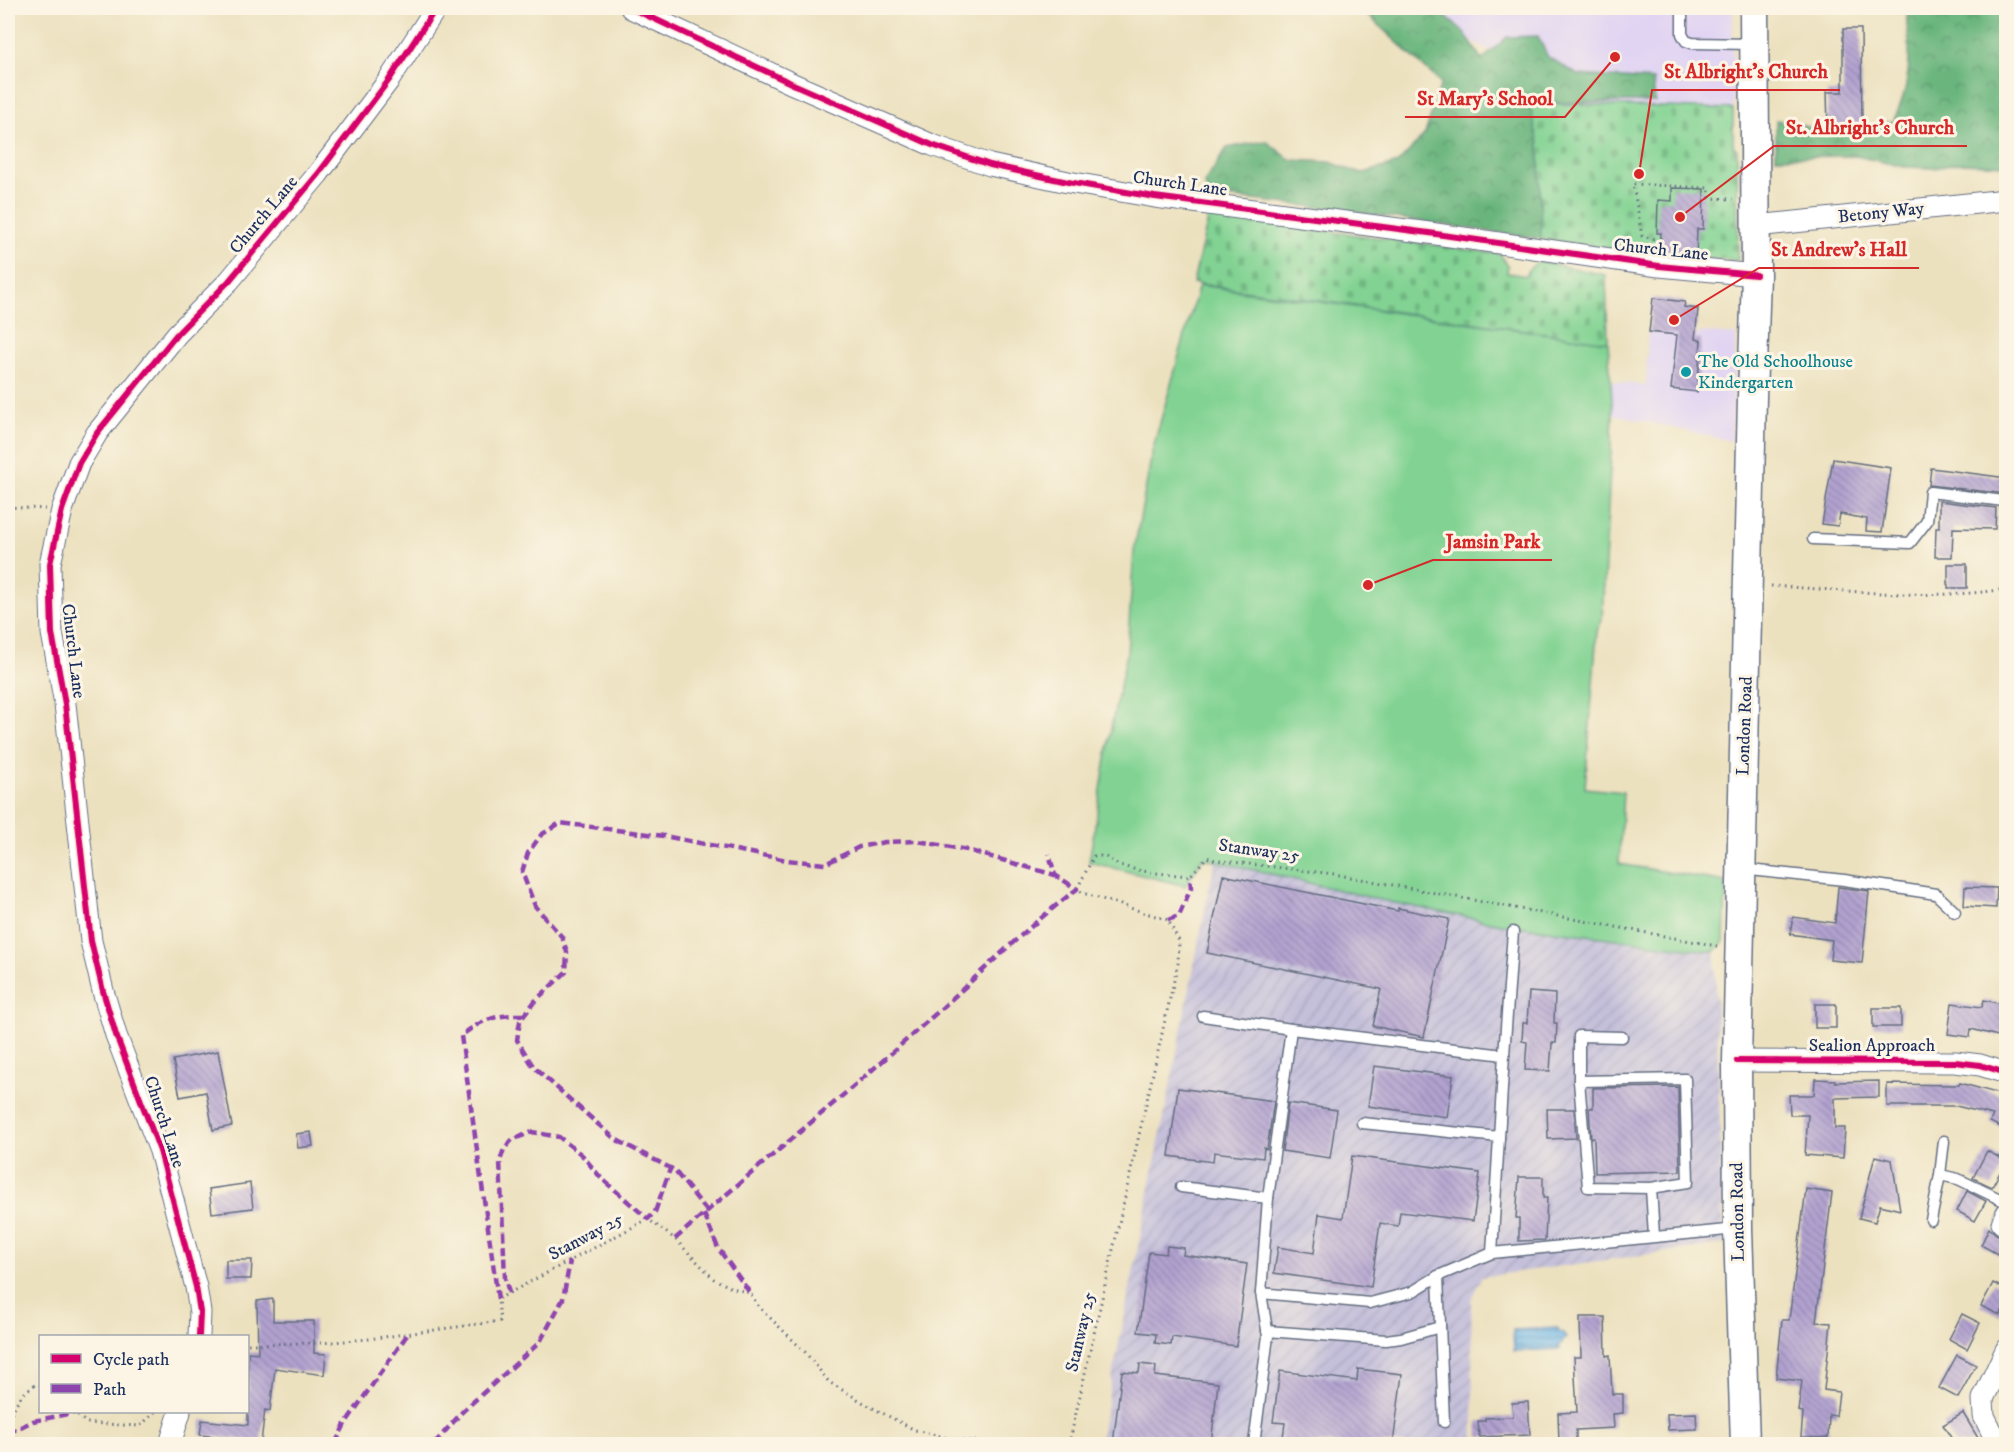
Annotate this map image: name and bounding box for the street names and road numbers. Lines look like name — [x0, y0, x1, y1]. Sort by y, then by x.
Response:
street label: Church Lane — [1131, 166, 1229, 202]
street label: Church Lane — [225, 172, 303, 258]
street label: Betony Way — [1837, 197, 1926, 228]
street label: Church Lane — [1613, 234, 1709, 266]
street label: Church Lane — [56, 602, 90, 700]
street label: London Road — [1732, 676, 1758, 776]
street label: Stanway 25 — [1217, 834, 1301, 868]
street label: Sealion Approach — [1809, 1035, 1936, 1057]
street label: Church Lane — [139, 1073, 189, 1171]
street label: London Road — [1726, 1162, 1750, 1262]
street label: Stanway 25 — [545, 1208, 627, 1266]
street label: Stanway 25 — [1061, 1290, 1101, 1374]

